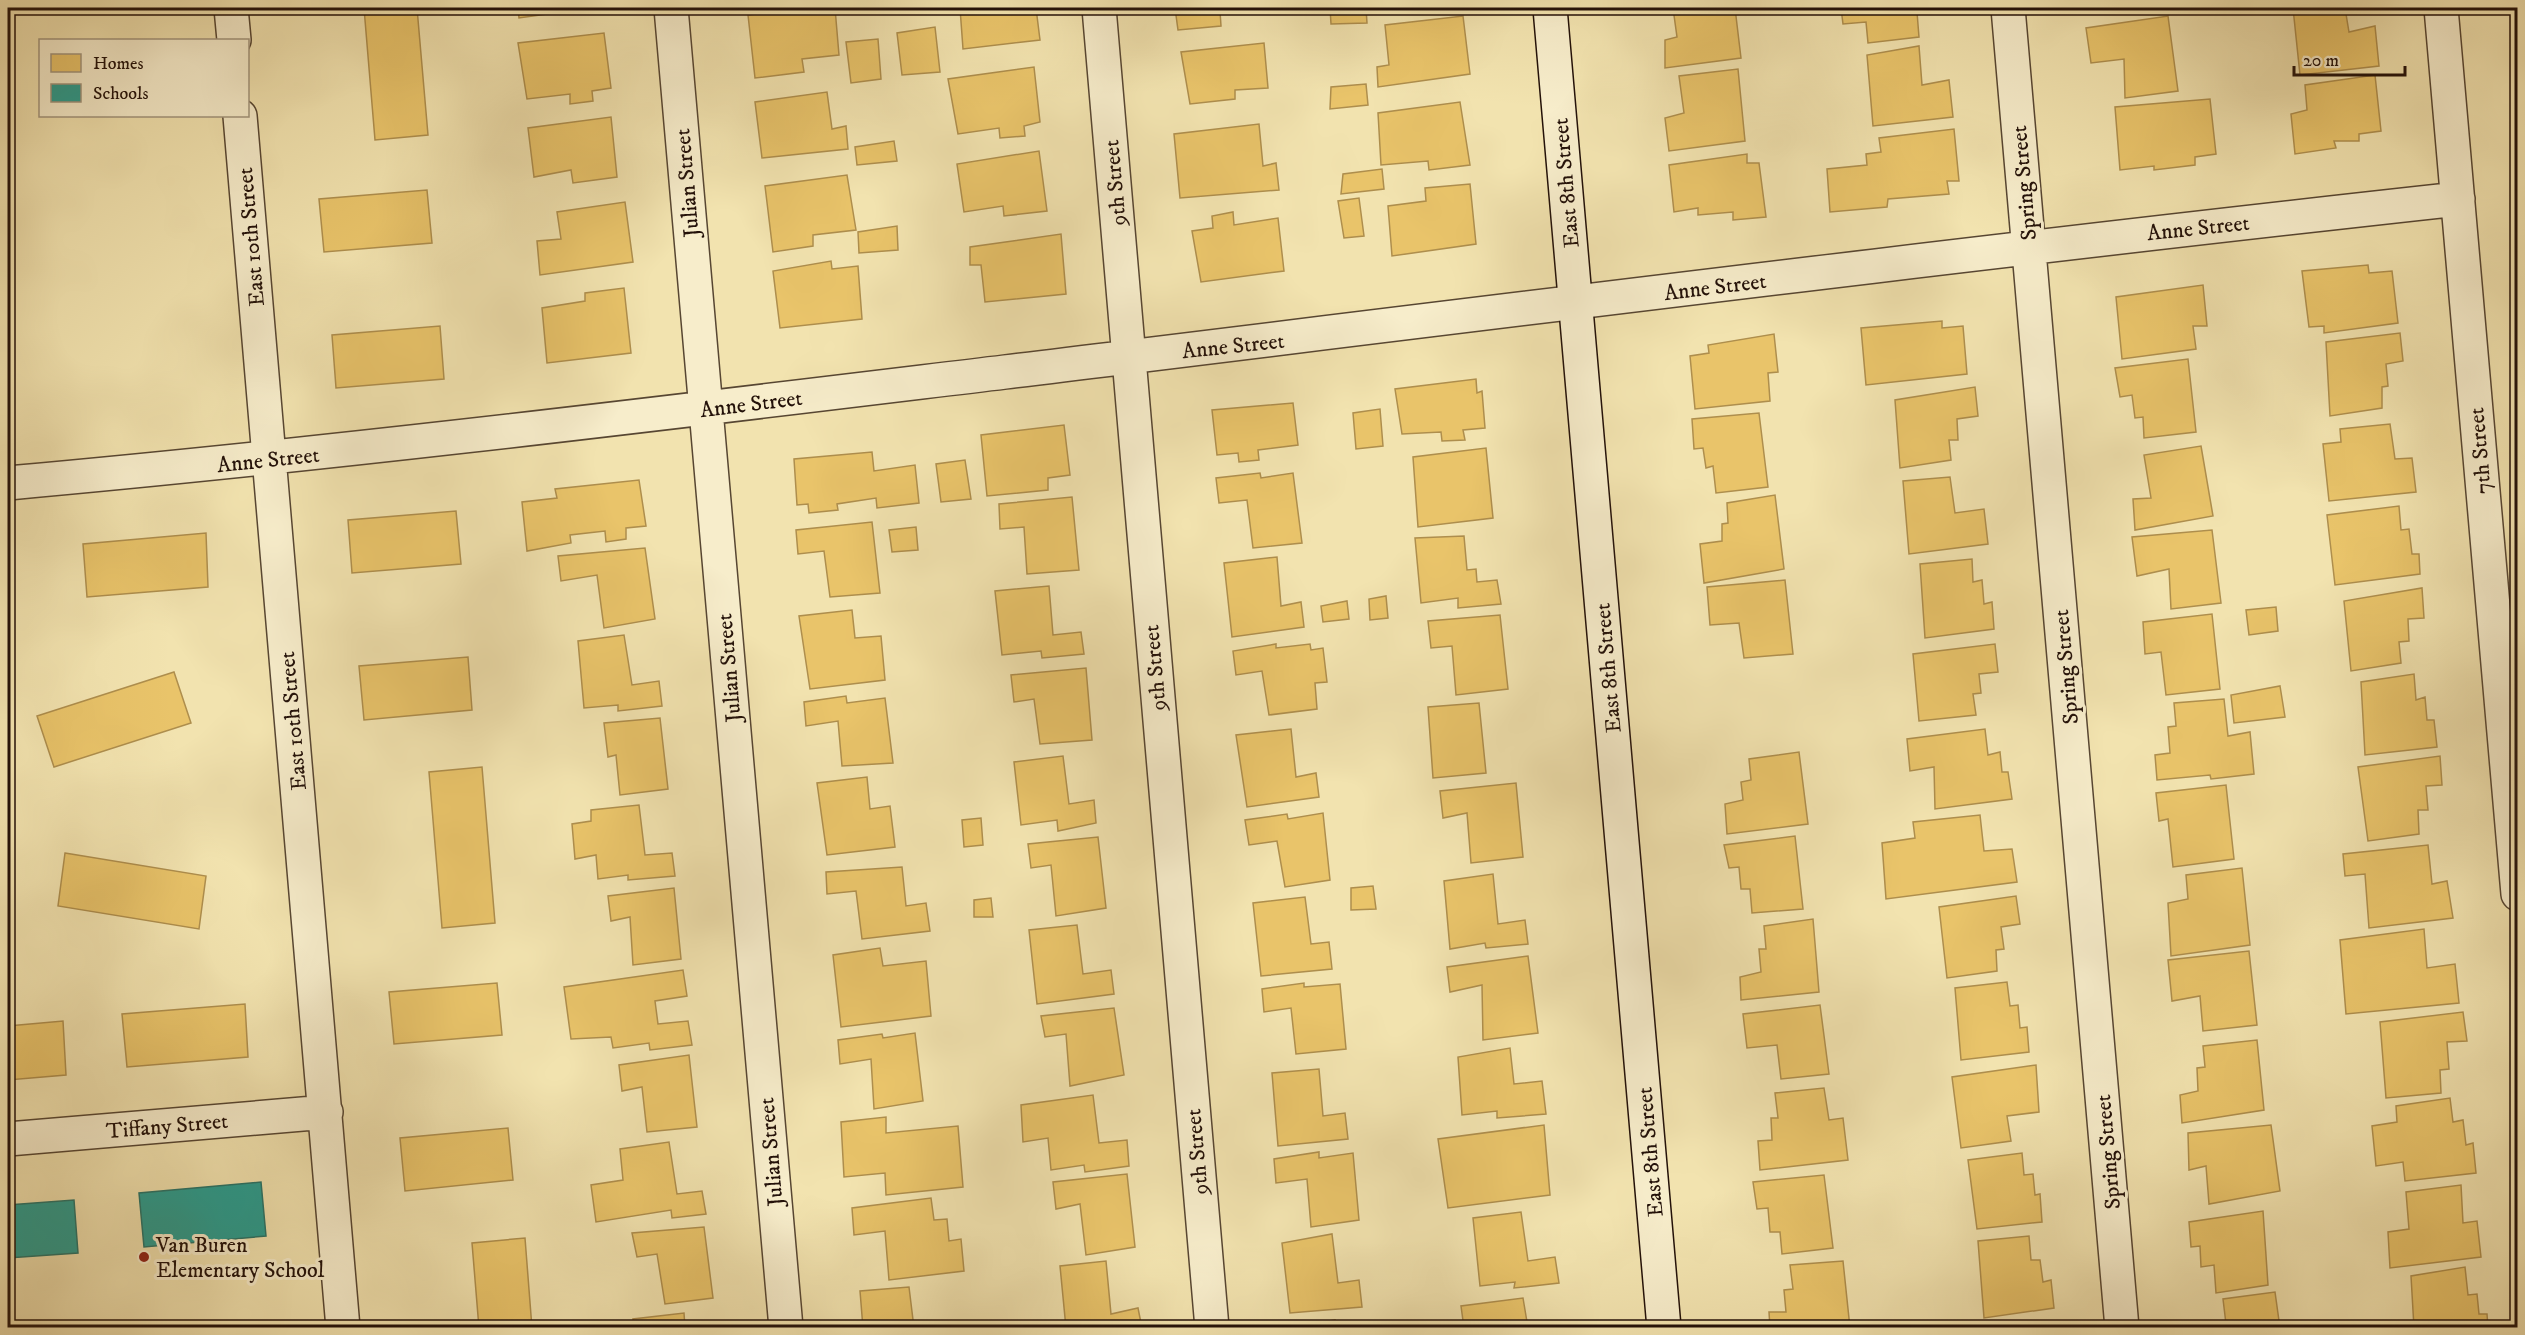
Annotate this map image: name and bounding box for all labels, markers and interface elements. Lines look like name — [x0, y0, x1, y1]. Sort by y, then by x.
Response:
legend — [39, 39, 249, 117]
scale bar — [2294, 39, 2405, 77]
text: 20 m — [2303, 50, 2339, 72]
text: Homes — [93, 53, 144, 75]
text: Schools — [93, 83, 148, 105]
street label: East 8th Street — [1547, 117, 1586, 249]
street label: Spring Street — [2006, 124, 2043, 241]
street label: Julian Street — [669, 127, 706, 240]
street label: 9th Street — [1098, 139, 1133, 228]
street label: East 10th Street — [232, 166, 271, 307]
street label: Anne Street — [2146, 210, 2251, 247]
street label: Anne Street — [1663, 268, 1768, 307]
street label: Anne Street — [1181, 328, 1286, 365]
street label: Anne Street — [699, 385, 804, 424]
street label: 7th Street — [2463, 406, 2498, 495]
street label: Anne Street — [216, 442, 321, 479]
street label: East 8th Street — [1589, 602, 1628, 734]
street label: Spring Street — [2048, 608, 2085, 725]
street label: Julian Street — [711, 612, 748, 725]
street label: 9th Street — [1138, 624, 1173, 713]
street label: East 10th Street — [274, 650, 313, 791]
street label: East 8th Street — [1631, 1086, 1670, 1218]
street label: Spring Street — [2090, 1093, 2127, 1210]
street label: Julian Street — [753, 1096, 790, 1209]
street label: Tiffany Street — [105, 1108, 229, 1145]
street label: 9th Street — [1180, 1108, 1215, 1197]
place label: Van Buren Elementary School — [155, 1232, 325, 1284]
marker: Van Buren Elementary School — [137, 1250, 151, 1264]

